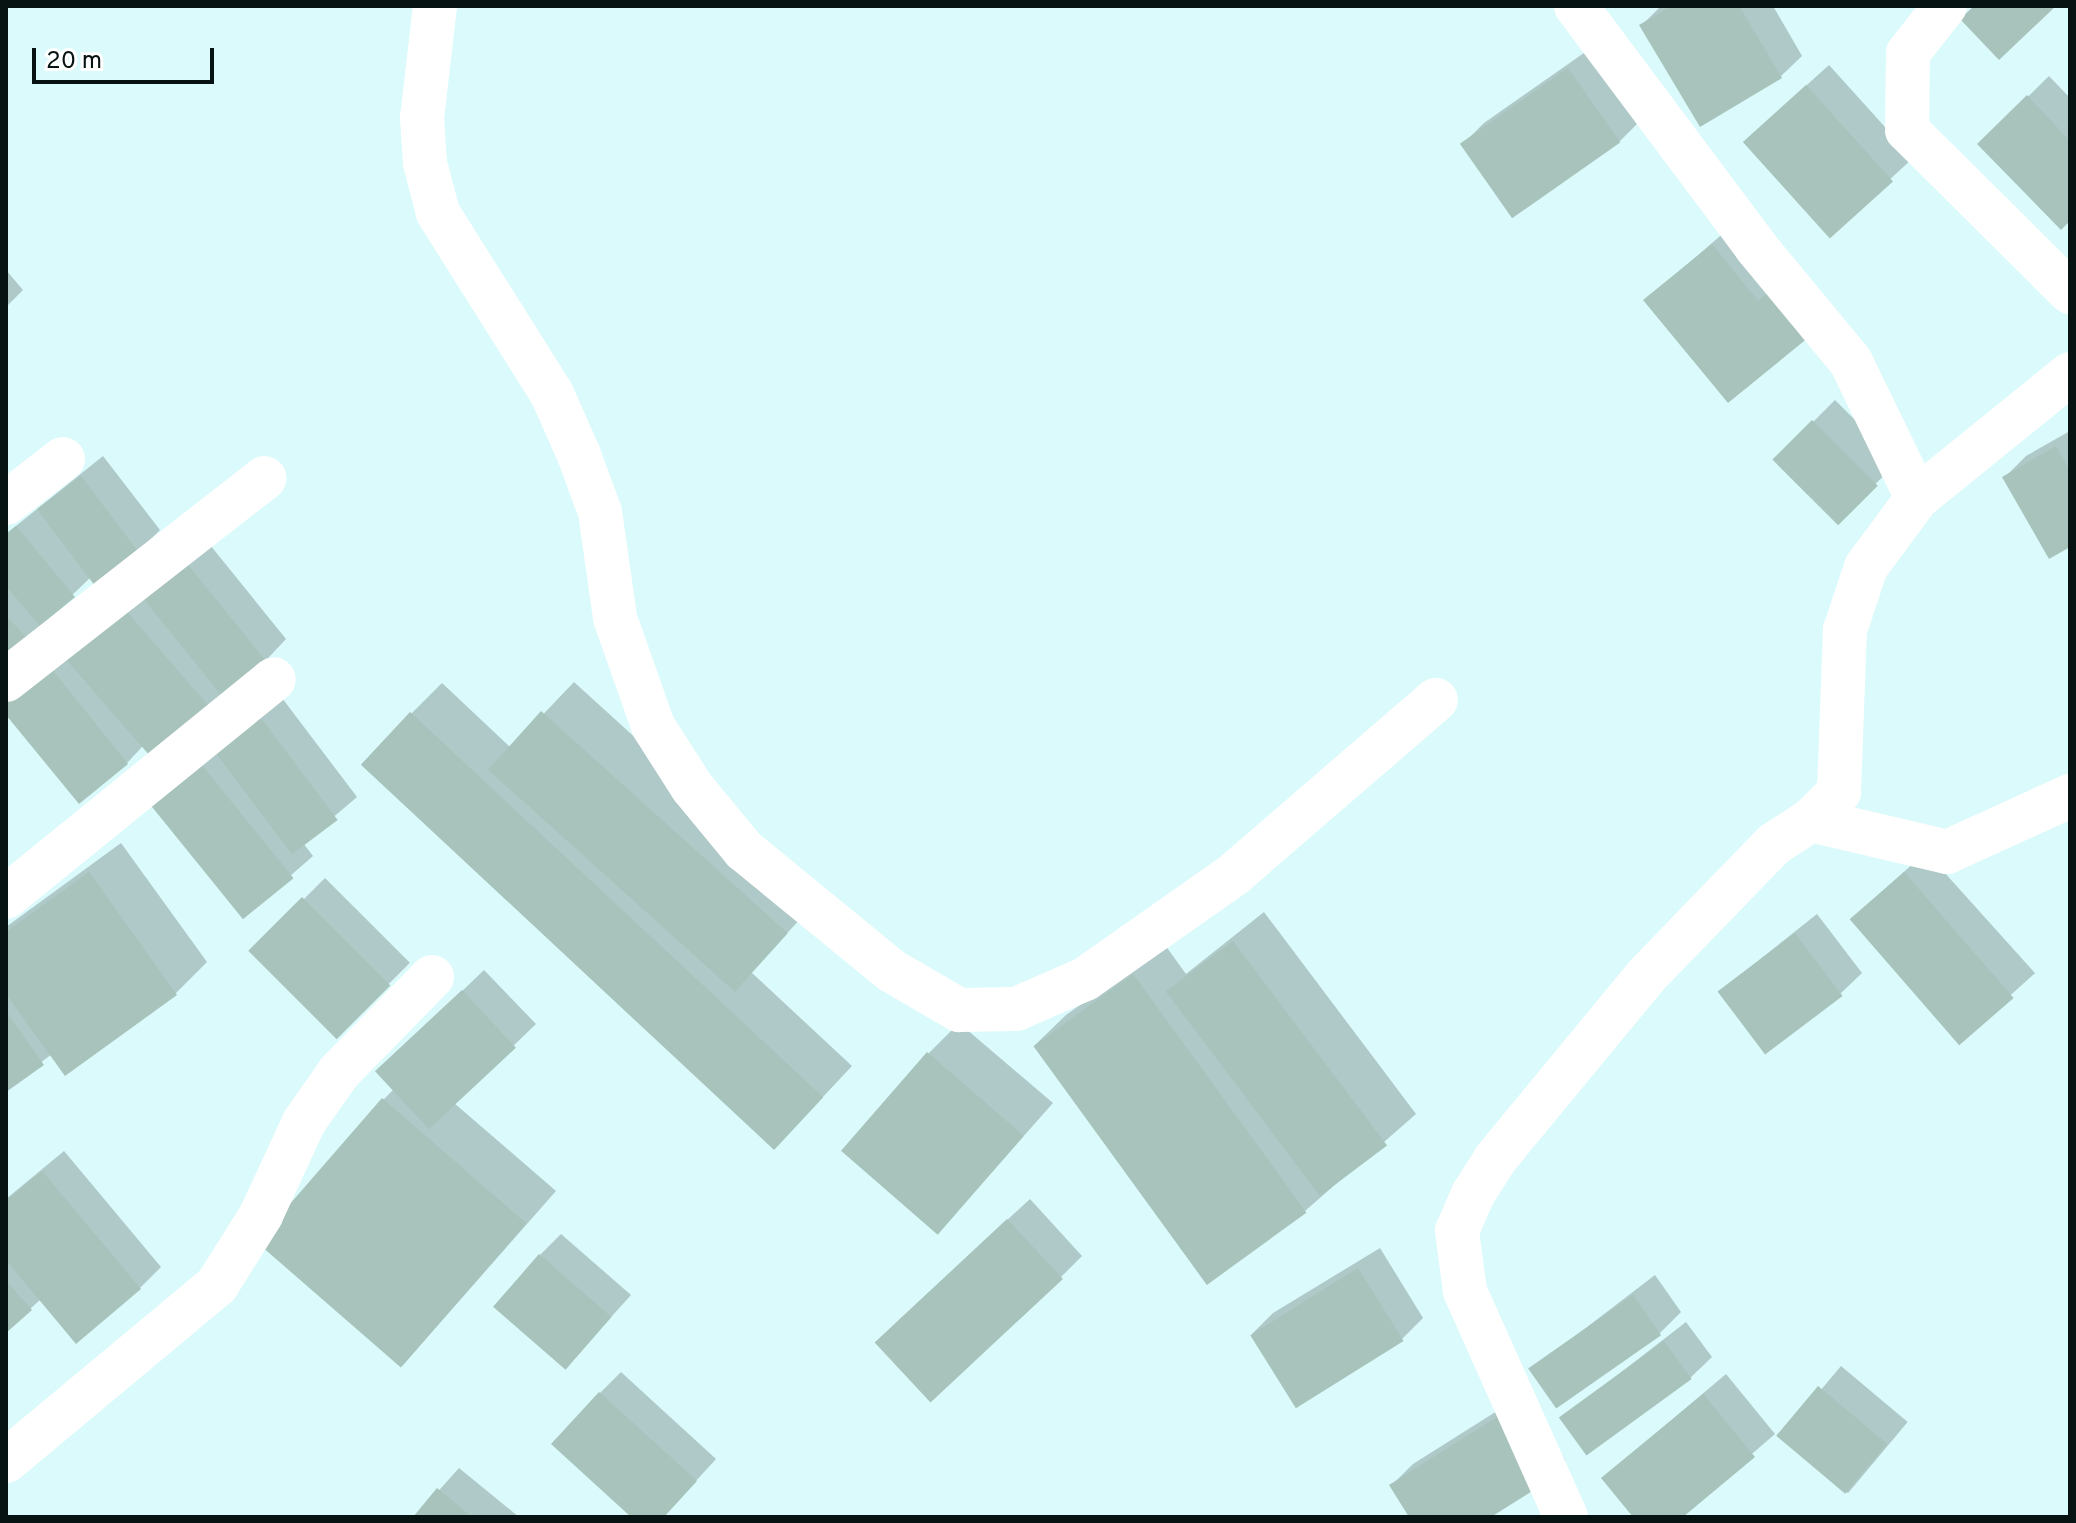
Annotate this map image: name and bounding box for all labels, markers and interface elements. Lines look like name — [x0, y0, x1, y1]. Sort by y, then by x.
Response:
scale bar — [36, 32, 218, 82]
text: 20 m — [46, 47, 102, 77]

